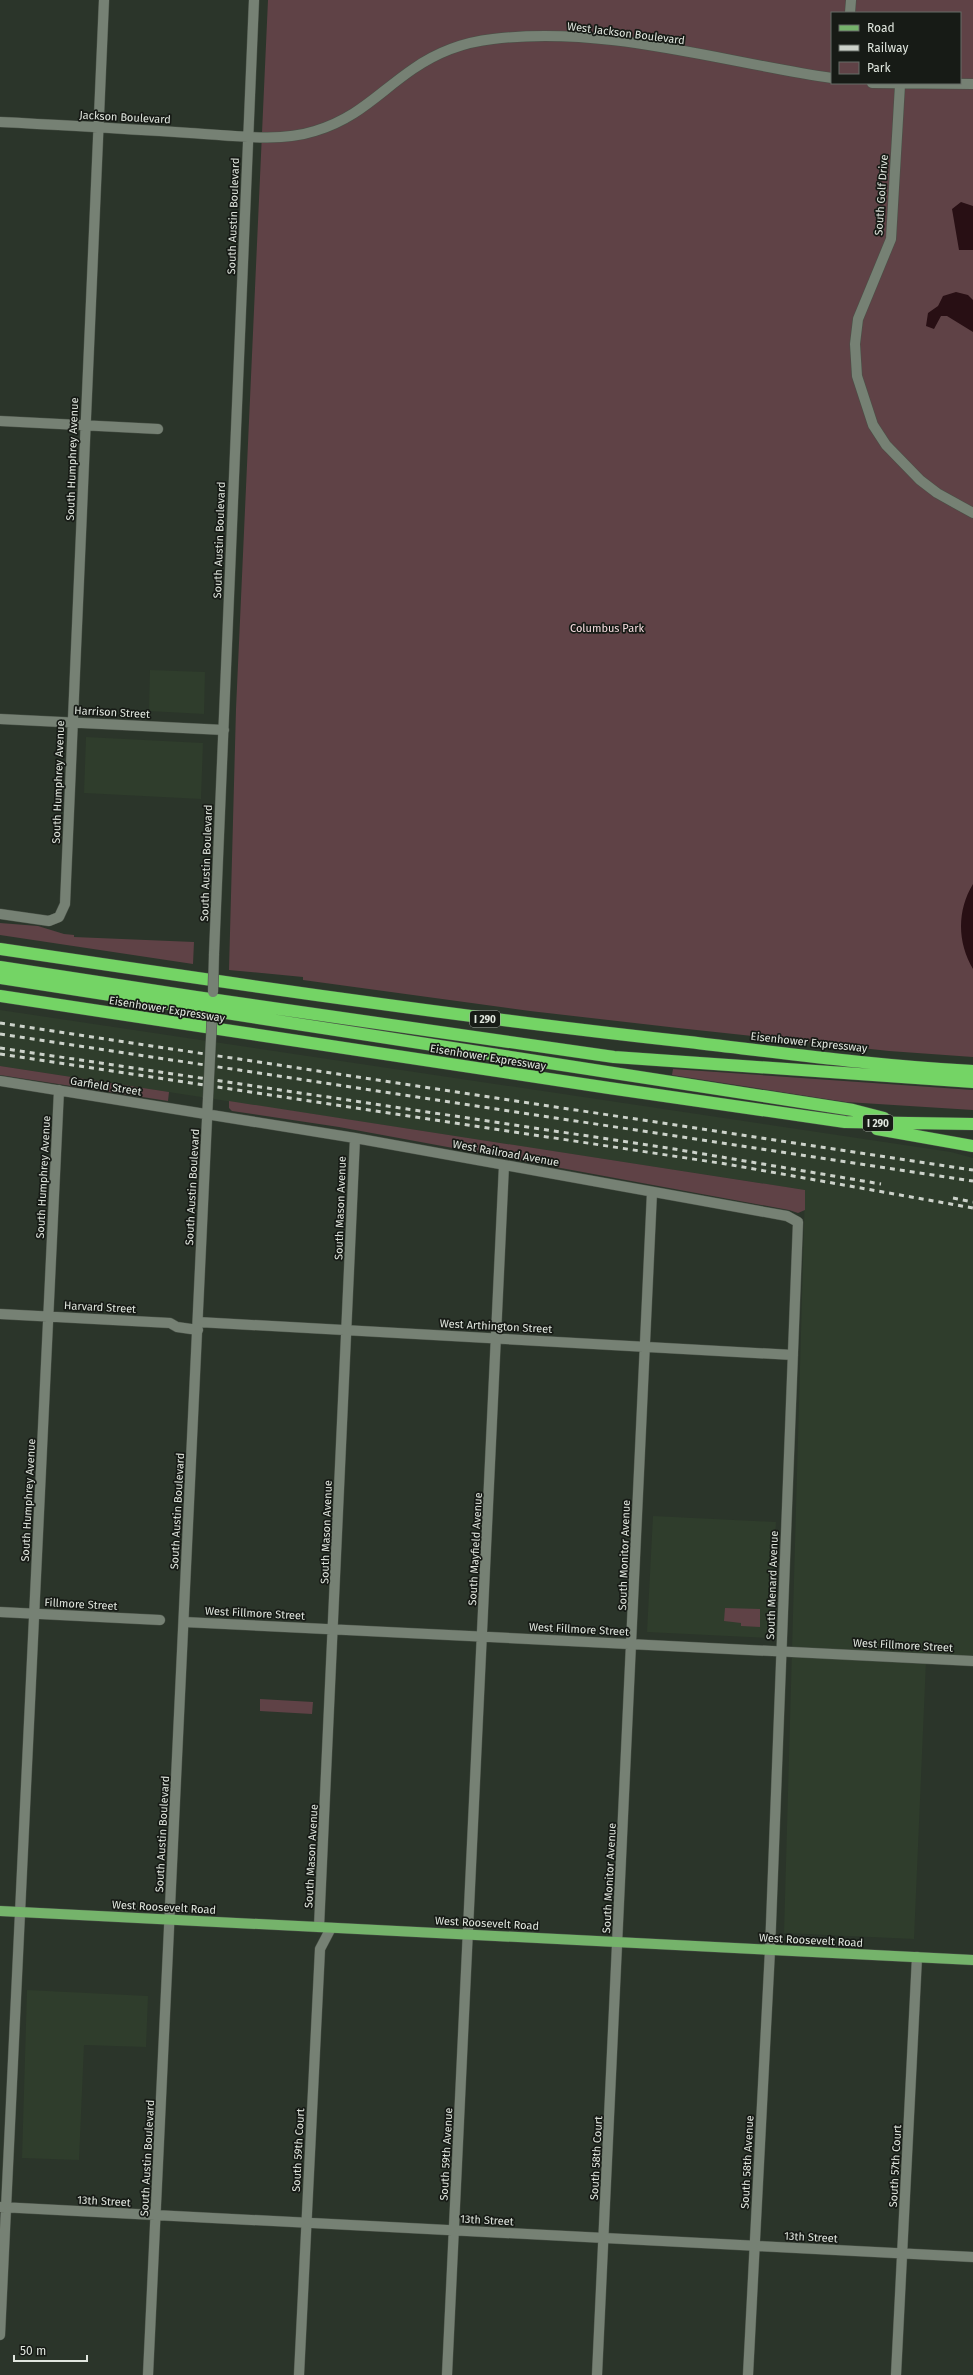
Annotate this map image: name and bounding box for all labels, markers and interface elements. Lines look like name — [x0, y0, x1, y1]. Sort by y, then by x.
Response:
legend — [831, 12, 961, 84]
street label: West Jackson Boulevard — [566, 20, 686, 47]
text: Road — [867, 21, 895, 35]
text: Railway — [867, 41, 908, 55]
text: Park — [867, 61, 891, 75]
street label: Jackson Boulevard — [79, 109, 171, 126]
street label: South Golf Drive — [872, 154, 891, 236]
street label: South Austin Boulevard — [225, 157, 242, 275]
street label: South Humphrey Avenue — [64, 397, 81, 521]
street label: South Austin Boulevard — [211, 481, 228, 599]
park label: Columbus Park — [570, 622, 644, 635]
street label: Harrison Street — [74, 704, 150, 721]
street label: South Humphrey Avenue — [50, 720, 67, 844]
street label: South Austin Boulevard — [198, 804, 215, 922]
street label: Eisenhower Expressway — [108, 994, 226, 1025]
road number: I 290 — [470, 1011, 500, 1027]
street label: Eisenhower Expressway — [750, 1030, 868, 1055]
street label: Eisenhower Expressway — [429, 1042, 547, 1073]
street label: Garfield Street — [69, 1074, 143, 1099]
street label: South Humphrey Avenue — [34, 1115, 53, 1239]
road number: I 290 — [863, 1115, 893, 1131]
street label: South Austin Boulevard — [183, 1128, 202, 1246]
street label: West Railroad Avenue — [452, 1138, 560, 1169]
street label: South Mason Avenue — [332, 1156, 349, 1260]
street label: Harvard Street — [64, 1299, 136, 1316]
street label: West Arthington Street — [439, 1317, 553, 1336]
street label: South Humphrey Avenue — [19, 1438, 38, 1562]
street label: South Austin Boulevard — [168, 1452, 187, 1570]
street label: South Mason Avenue — [318, 1480, 335, 1584]
street label: South Mayfield Avenue — [466, 1492, 485, 1606]
street label: South Monitor Avenue — [616, 1500, 633, 1611]
street label: South Menard Avenue — [764, 1530, 781, 1640]
street label: Fillmore Street — [44, 1596, 118, 1613]
street label: West Fillmore Street — [205, 1604, 305, 1623]
street label: West Fillmore Street — [529, 1620, 629, 1639]
street label: West Fillmore Street — [853, 1636, 953, 1655]
street label: South Austin Boulevard — [153, 1775, 172, 1893]
street label: South Mason Avenue — [302, 1804, 321, 1908]
street label: South Monitor Avenue — [600, 1822, 619, 1934]
street label: West Roosevelt Road — [112, 1898, 216, 1917]
street label: West Roosevelt Road — [435, 1914, 539, 1933]
street label: West Roosevelt Road — [759, 1931, 863, 1950]
street label: South Austin Boulevard — [138, 2099, 157, 2217]
street label: South 59th Avenue — [438, 2107, 455, 2201]
street label: South 59th Court — [290, 2108, 307, 2192]
street label: South 58th Avenue — [739, 2115, 756, 2209]
street label: South 58th Court — [588, 2116, 605, 2200]
street label: South 57th Court — [887, 2124, 904, 2208]
street label: 13th Street — [77, 2194, 131, 2209]
street label: 13th Street — [460, 2213, 514, 2228]
street label: 13th Street — [784, 2230, 838, 2245]
scale bar — [14, 2337, 87, 2363]
text: 50 m — [20, 2344, 46, 2358]

